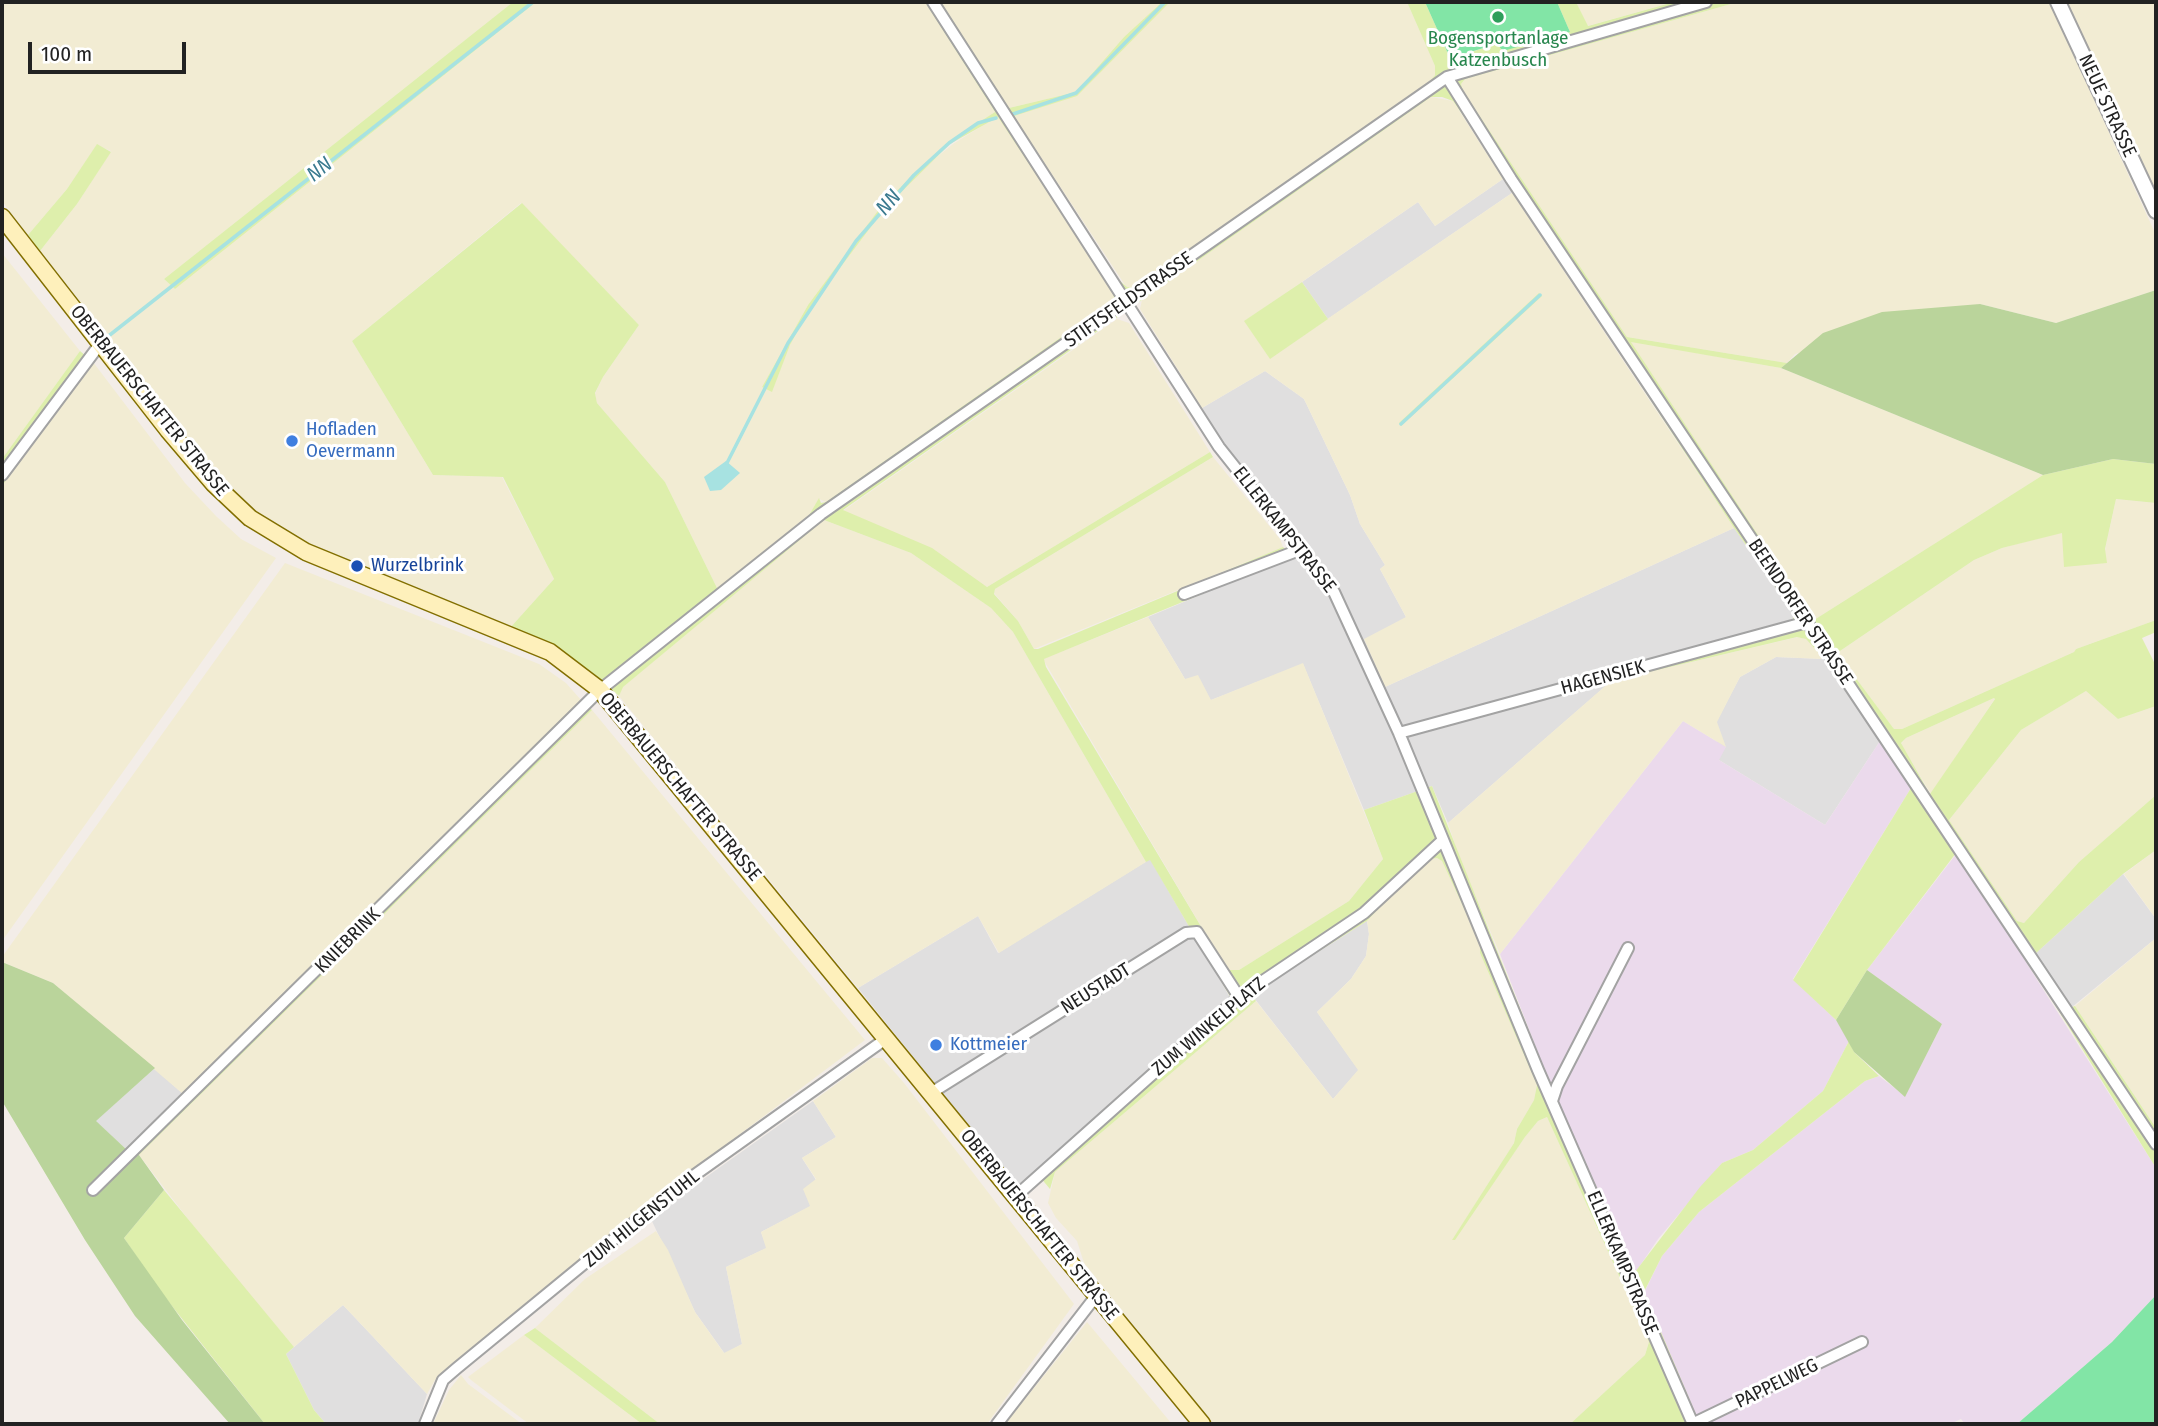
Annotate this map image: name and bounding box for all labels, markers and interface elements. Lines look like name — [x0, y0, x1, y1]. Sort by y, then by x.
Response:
marker: Bogensportanlage Katzenbusch — [1490, 9, 1506, 25]
scale bar — [32, 28, 189, 72]
place label: Bogensportanlage Katzenbusch — [1428, 28, 1568, 72]
text: 100 m — [41, 41, 92, 67]
street label: NEUE STRASSE — [2073, 51, 2141, 161]
water label: NN — [302, 152, 338, 188]
water label: NN — [871, 185, 907, 221]
street label: STIFTSFELDSTRASSE — [1060, 247, 1198, 353]
street label: OBERBAUERSCHAFTER STRASSE — [65, 301, 233, 501]
place label: Hofladen Oevermann — [306, 419, 396, 463]
marker: Hofladen Oevermann — [284, 433, 300, 449]
street label: ELLERKAMPSTRASSE — [1228, 462, 1340, 598]
street label: BEENDORFER STRASSE — [1743, 535, 1857, 689]
place label: Wurzelbrink — [371, 555, 464, 577]
marker: Wurzelbrink — [349, 558, 365, 574]
street label: HAGENSIEK — [1559, 656, 1647, 700]
street label: OBERBAUERSCHAFTER STRASSE — [594, 688, 766, 886]
street label: KNIEBRINK — [311, 904, 385, 978]
street label: NEUSTADT — [1057, 959, 1135, 1019]
street label: ZUM WINKELPLATZ — [1148, 973, 1270, 1081]
place label: Kottmeier — [950, 1034, 1027, 1056]
marker: Kottmeier — [928, 1037, 944, 1053]
street label: OBERBAUERSCHAFTER STRASSE — [955, 1125, 1123, 1325]
street label: ZUM HILGENSTUHL — [580, 1165, 704, 1273]
street label: ELLERKAMPSTRASSE — [1581, 1188, 1663, 1338]
street label: PAPPELWEG — [1732, 1354, 1822, 1414]

